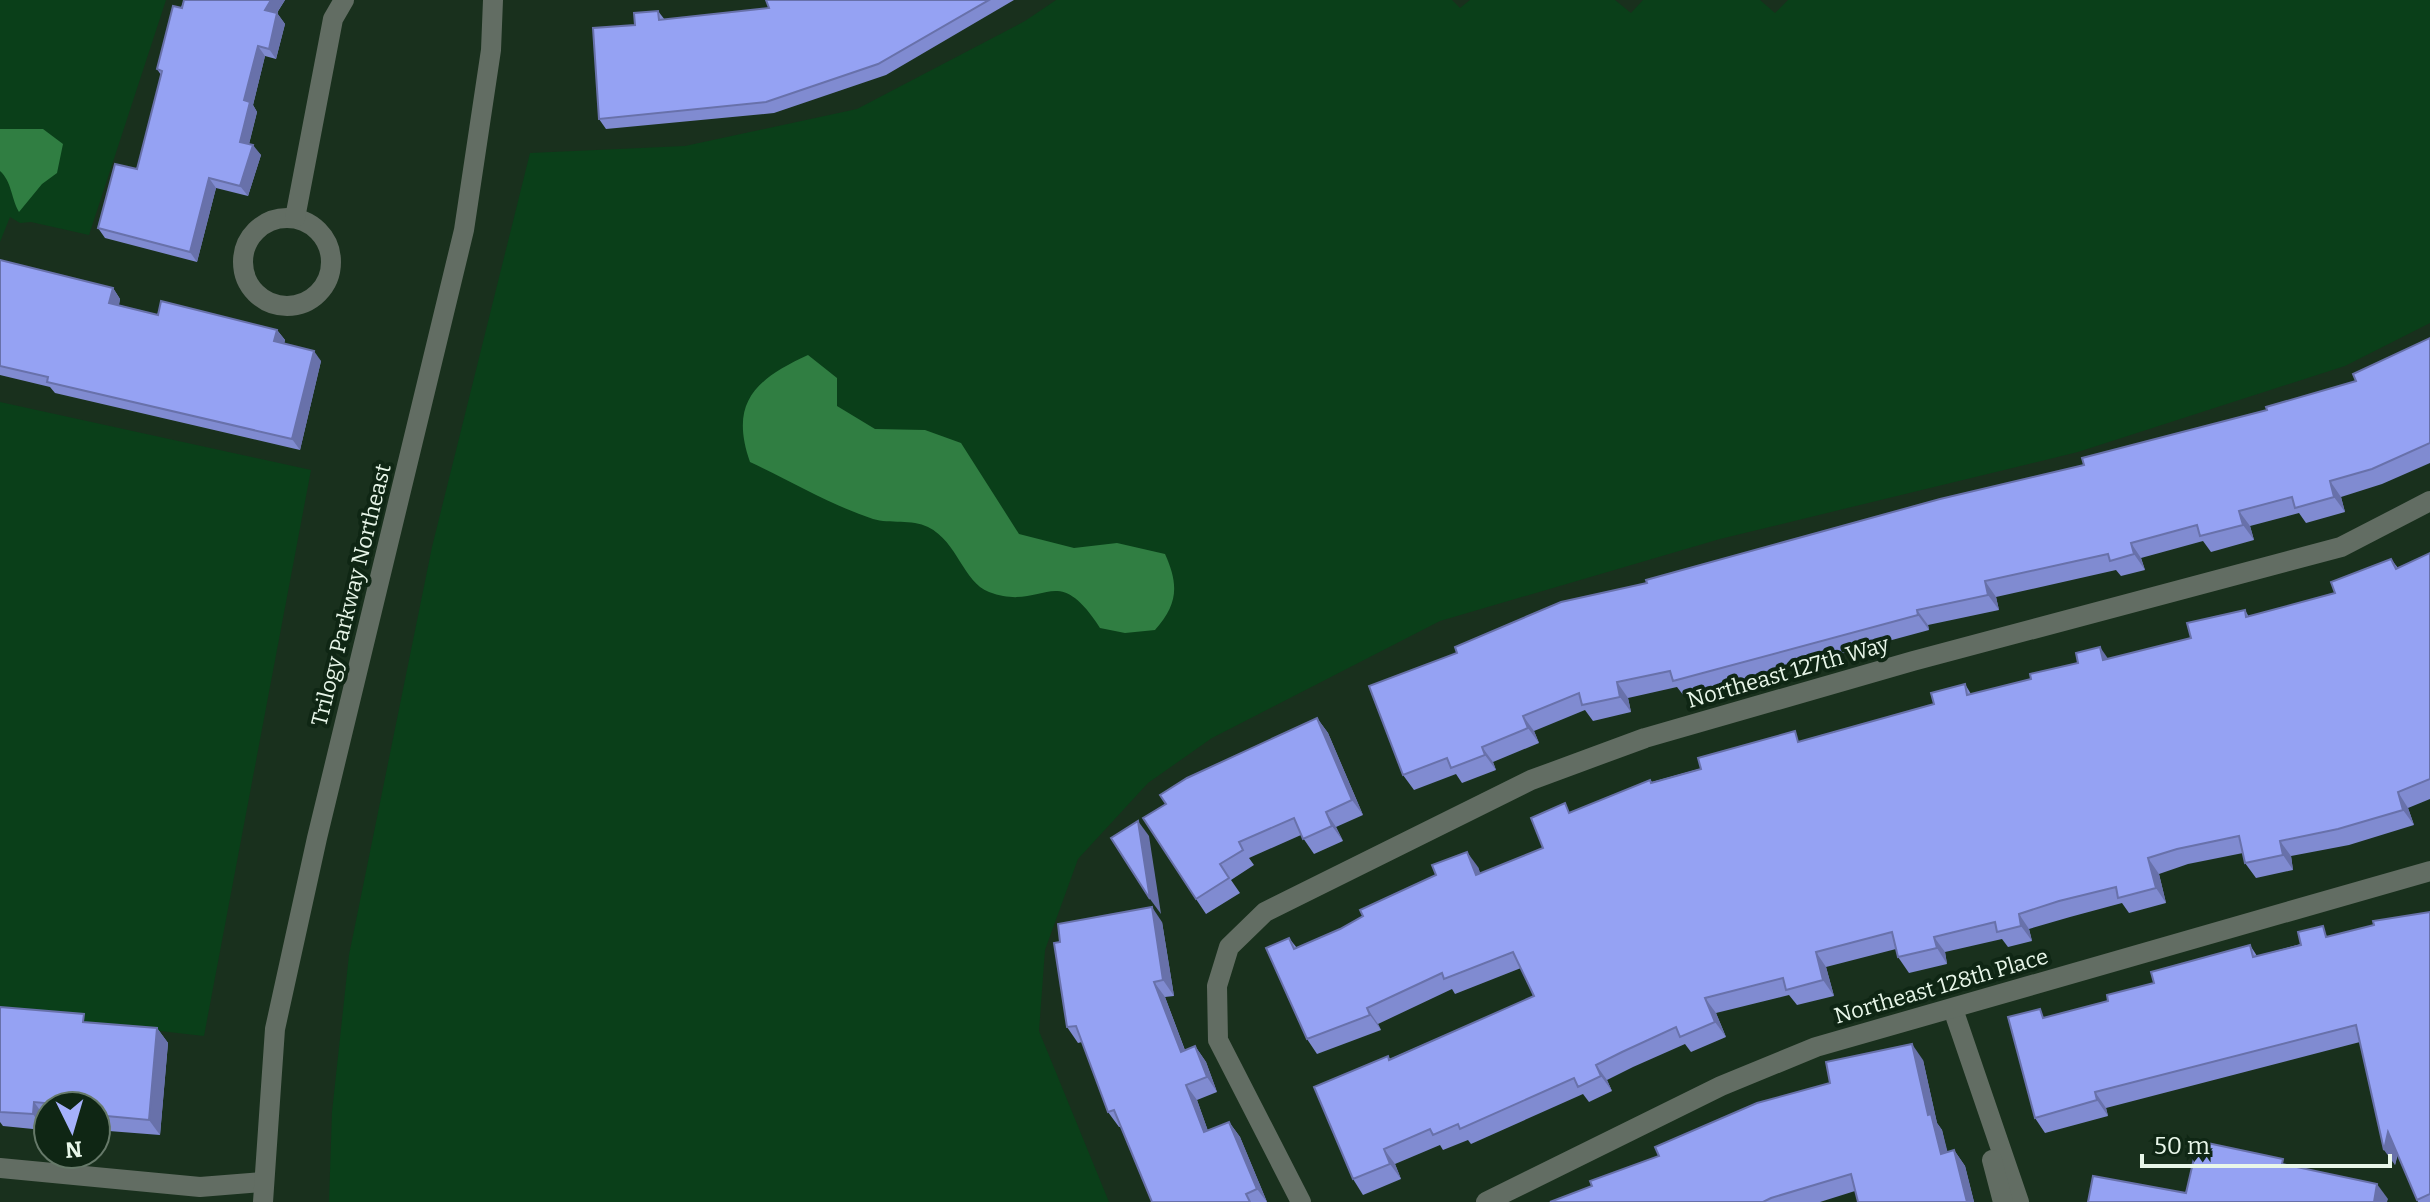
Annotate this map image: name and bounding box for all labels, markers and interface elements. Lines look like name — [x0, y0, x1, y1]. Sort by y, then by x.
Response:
street label: Trilogy Parkway Northeast — [305, 461, 397, 729]
street label: Northeast 127th Way — [1684, 630, 1893, 714]
street label: Northeast 128th Place — [1831, 943, 2051, 1029]
north arrow — [32, 1090, 112, 1170]
scale bar — [2142, 1118, 2390, 1168]
text: 50 m — [2154, 1132, 2210, 1160]
text: N — [64, 1135, 83, 1164]

